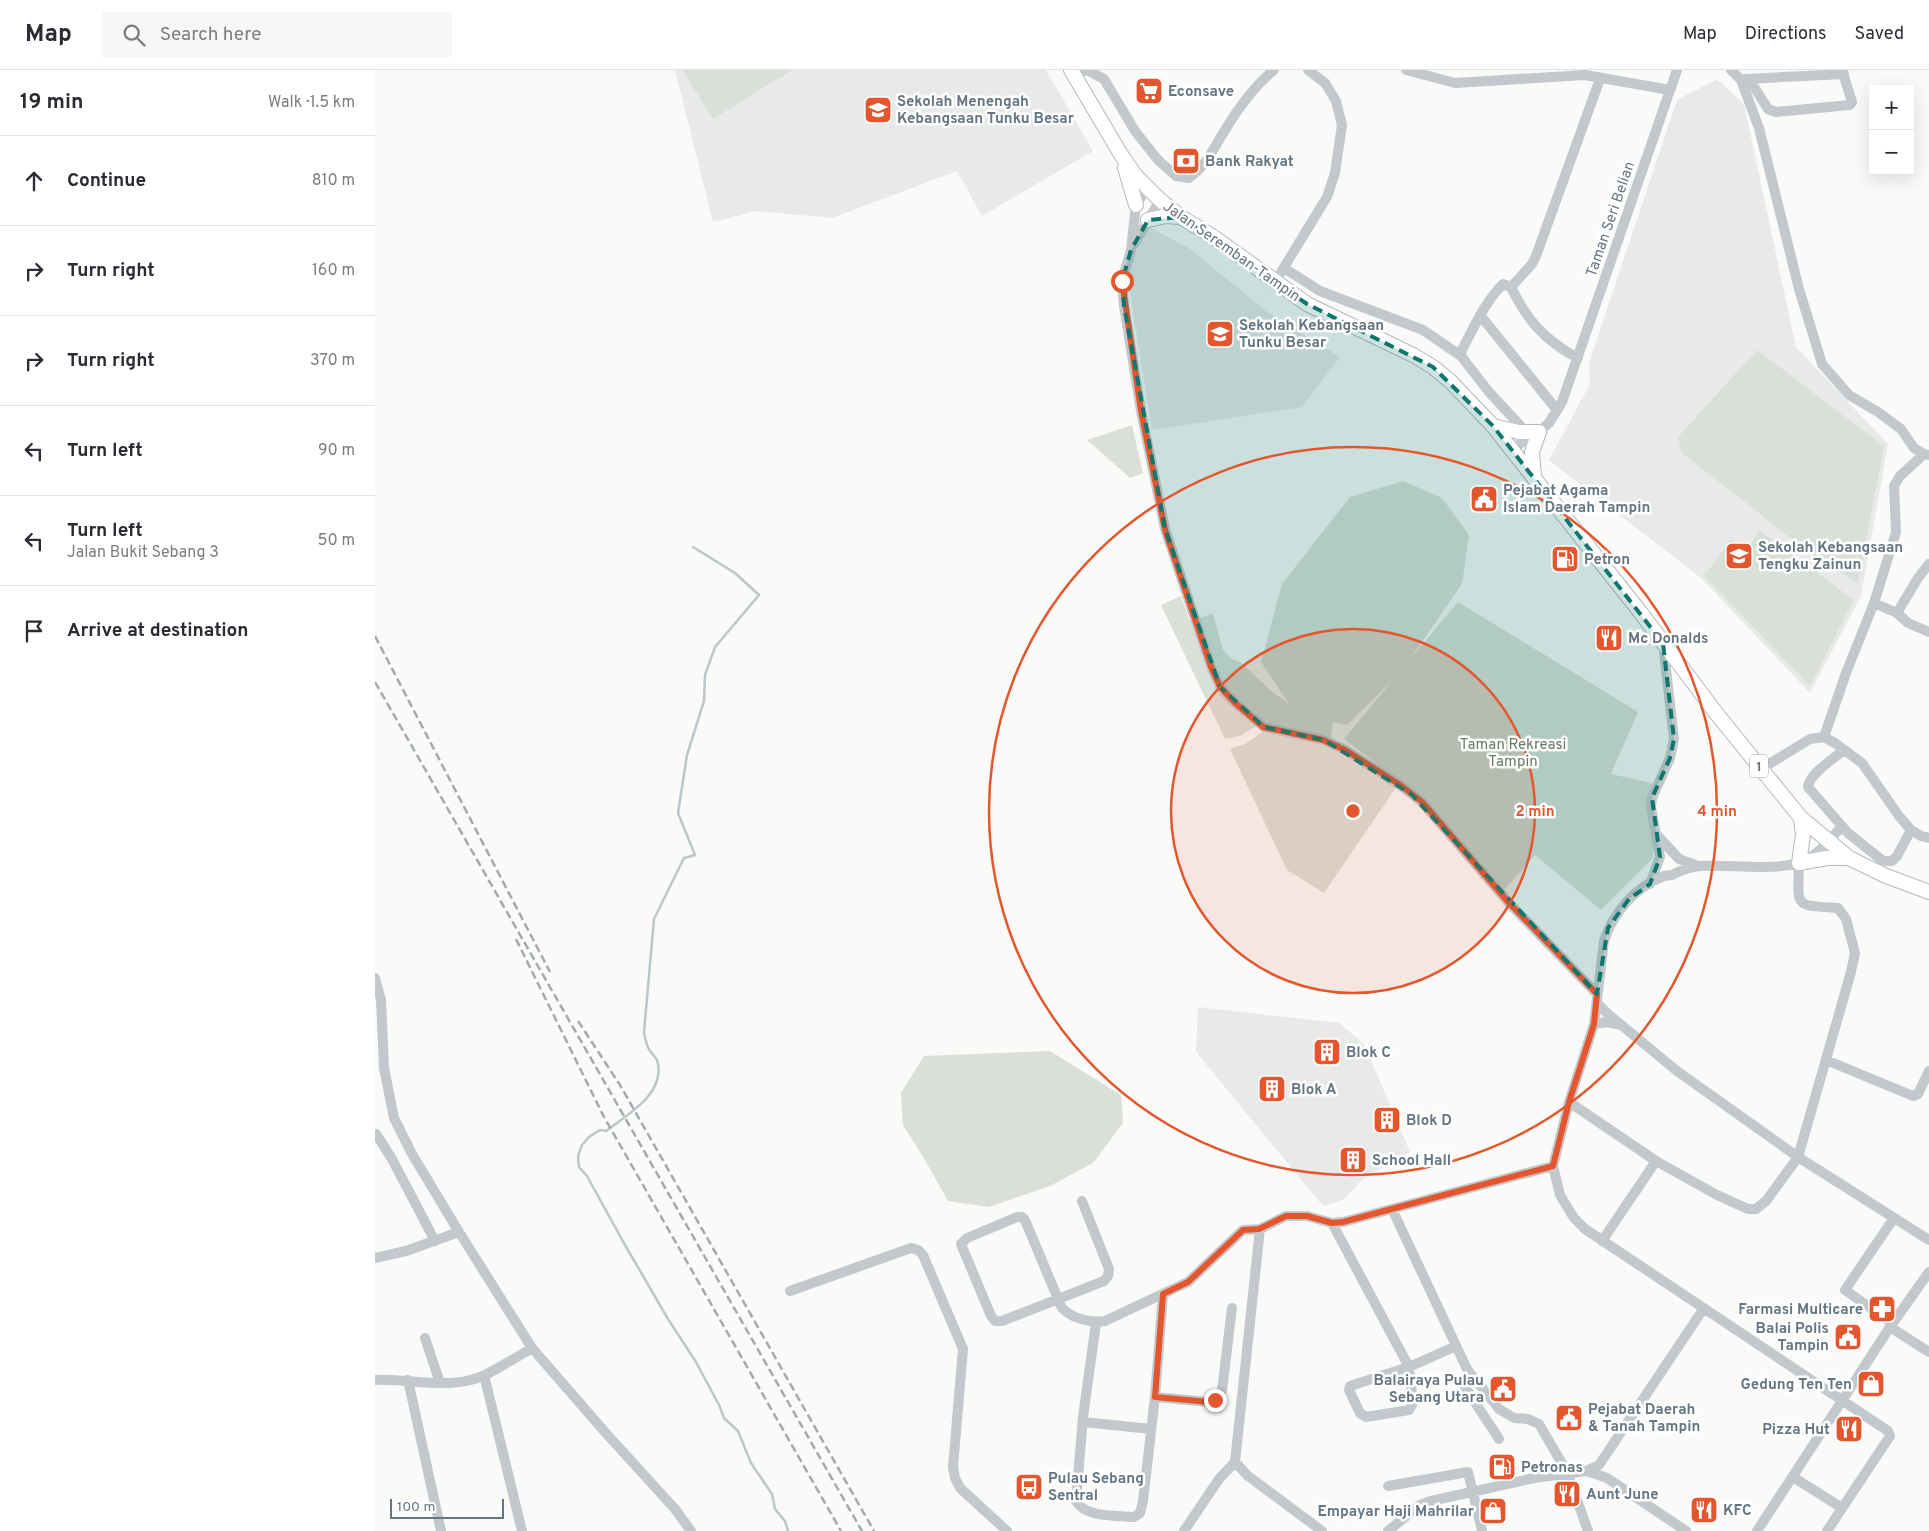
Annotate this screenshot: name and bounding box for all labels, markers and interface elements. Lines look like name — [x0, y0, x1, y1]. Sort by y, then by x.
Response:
search box — [102, 12, 452, 57]
text: Map — [25, 20, 72, 50]
icon: search — [120, 21, 148, 49]
text: Search here — [160, 23, 261, 47]
text: Map — [1683, 23, 1717, 46]
text: Directions — [1745, 23, 1827, 46]
text: Saved — [1855, 23, 1904, 46]
supermarket icon: Econsave — [1134, 76, 1164, 106]
place label: Econsave — [1168, 83, 1234, 102]
map controls — [1869, 85, 1914, 175]
button: + — [1869, 85, 1914, 130]
text: 19 min — [20, 89, 83, 116]
text: Walk · 1.5 km — [268, 93, 355, 113]
place label: Sekolah Menengah Kebangsaan Tunku Besar — [897, 93, 1075, 129]
school or university icon: Sekolah Menengah Kebangsaan Tunku Besar — [863, 95, 893, 125]
button: − — [1869, 130, 1914, 175]
bank icon: Bank Rakyat — [1171, 146, 1201, 176]
place label: Bank Rakyat — [1205, 153, 1294, 172]
street label: Taman Seri Belian — [1583, 159, 1640, 280]
icon: ahead — [20, 167, 48, 195]
text: Continue — [67, 169, 146, 193]
text: 810 m — [312, 171, 355, 191]
street label: Jalan Seremban-Tampin — [1159, 198, 1303, 307]
icon: right — [20, 257, 48, 285]
text: Turn right — [67, 259, 155, 283]
text: 160 m — [312, 261, 355, 281]
route start — [1111, 270, 1134, 293]
place label: Sekolah Kebangsaan Tunku Besar — [1239, 317, 1384, 353]
school or university icon: Sekolah Kebangsaan Tunku Besar — [1205, 319, 1235, 349]
icon: right — [20, 347, 48, 375]
text: Turn right — [67, 349, 155, 373]
text: 370 m — [310, 351, 355, 371]
icon: left — [20, 437, 48, 465]
text: Turn left — [67, 439, 143, 463]
text: 90 m — [318, 441, 355, 461]
place label: Pejabat Agama Islam Daerah Tampin — [1503, 482, 1650, 518]
public building icon: Pejabat Agama Islam Daerah Tampin — [1469, 484, 1499, 514]
text: Turn left — [67, 519, 143, 543]
icon: left — [20, 527, 48, 555]
text: 50 m — [318, 531, 355, 551]
place label: Sekolah Kebangsaan Tengku Zainun — [1758, 539, 1903, 575]
school or university icon: Sekolah Kebangsaan Tengku Zainun — [1724, 541, 1754, 571]
text: Jalan Bukit Sebang 3 — [67, 543, 219, 563]
fuel station icon: Petron — [1550, 544, 1580, 574]
place label: Petron — [1584, 551, 1630, 570]
icon: arrive — [20, 617, 48, 645]
text: Arrive at destination — [67, 619, 248, 643]
restaurant icon: Mc Donalds — [1594, 623, 1624, 653]
place label: Mc Donalds — [1628, 630, 1708, 649]
park label: Taman Rekreasi Tampin — [1460, 736, 1566, 772]
road number: 1 — [1750, 754, 1768, 778]
centre of rings — [1344, 802, 1362, 820]
text: 2 min — [1515, 803, 1555, 822]
text: 4 min — [1697, 803, 1737, 822]
building icon: Blok C — [1312, 1037, 1342, 1067]
place label: Blok C — [1346, 1044, 1391, 1063]
building icon: Blok A — [1257, 1074, 1287, 1104]
place label: Blok A — [1291, 1081, 1337, 1100]
building icon: Blok D — [1372, 1105, 1402, 1135]
place label: Blok D — [1406, 1112, 1452, 1131]
building icon: School Hall — [1338, 1145, 1368, 1175]
place label: School Hall — [1372, 1152, 1451, 1171]
pharmacy icon: Farmasi Multicare — [1867, 1294, 1897, 1324]
place label: Farmasi Multicare — [1738, 1301, 1863, 1320]
place label: Balai Polis Tampin — [1756, 1320, 1829, 1356]
public building icon: Balai Polis Tampin — [1833, 1322, 1863, 1352]
shop icon: Gedung Ten Ten — [1856, 1369, 1886, 1399]
place label: Balairaya Pulau Sebang Utara — [1374, 1372, 1484, 1408]
public building icon: Balairaya Pulau Sebang Utara — [1488, 1374, 1518, 1404]
place label: Gedung Ten Ten — [1740, 1376, 1852, 1395]
route end — [1204, 1389, 1227, 1412]
place label: Pejabat Daerah & Tanah Tampin — [1588, 1401, 1700, 1437]
public building icon: Pejabat Daerah & Tanah Tampin — [1554, 1403, 1584, 1433]
restaurant icon: Pizza Hut — [1834, 1414, 1864, 1444]
place label: Pizza Hut — [1762, 1421, 1830, 1440]
fuel station icon: Petronas — [1487, 1452, 1517, 1482]
place label: Petronas — [1521, 1459, 1583, 1478]
place label: Pulau Sebang Sentral — [1048, 1470, 1144, 1506]
bus stop icon: Pulau Sebang Sentral — [1014, 1472, 1044, 1502]
restaurant icon: Aunt June — [1552, 1479, 1582, 1509]
place label: Aunt June — [1586, 1486, 1659, 1505]
restaurant icon: KFC — [1689, 1495, 1719, 1525]
scale bar — [390, 1496, 504, 1519]
shop icon: Empayar Haji Mahrilar — [1478, 1496, 1508, 1526]
text: 100 m — [397, 1499, 435, 1516]
place label: KFC — [1723, 1502, 1752, 1521]
place label: Empayar Haji Mahrilar — [1318, 1503, 1475, 1522]

